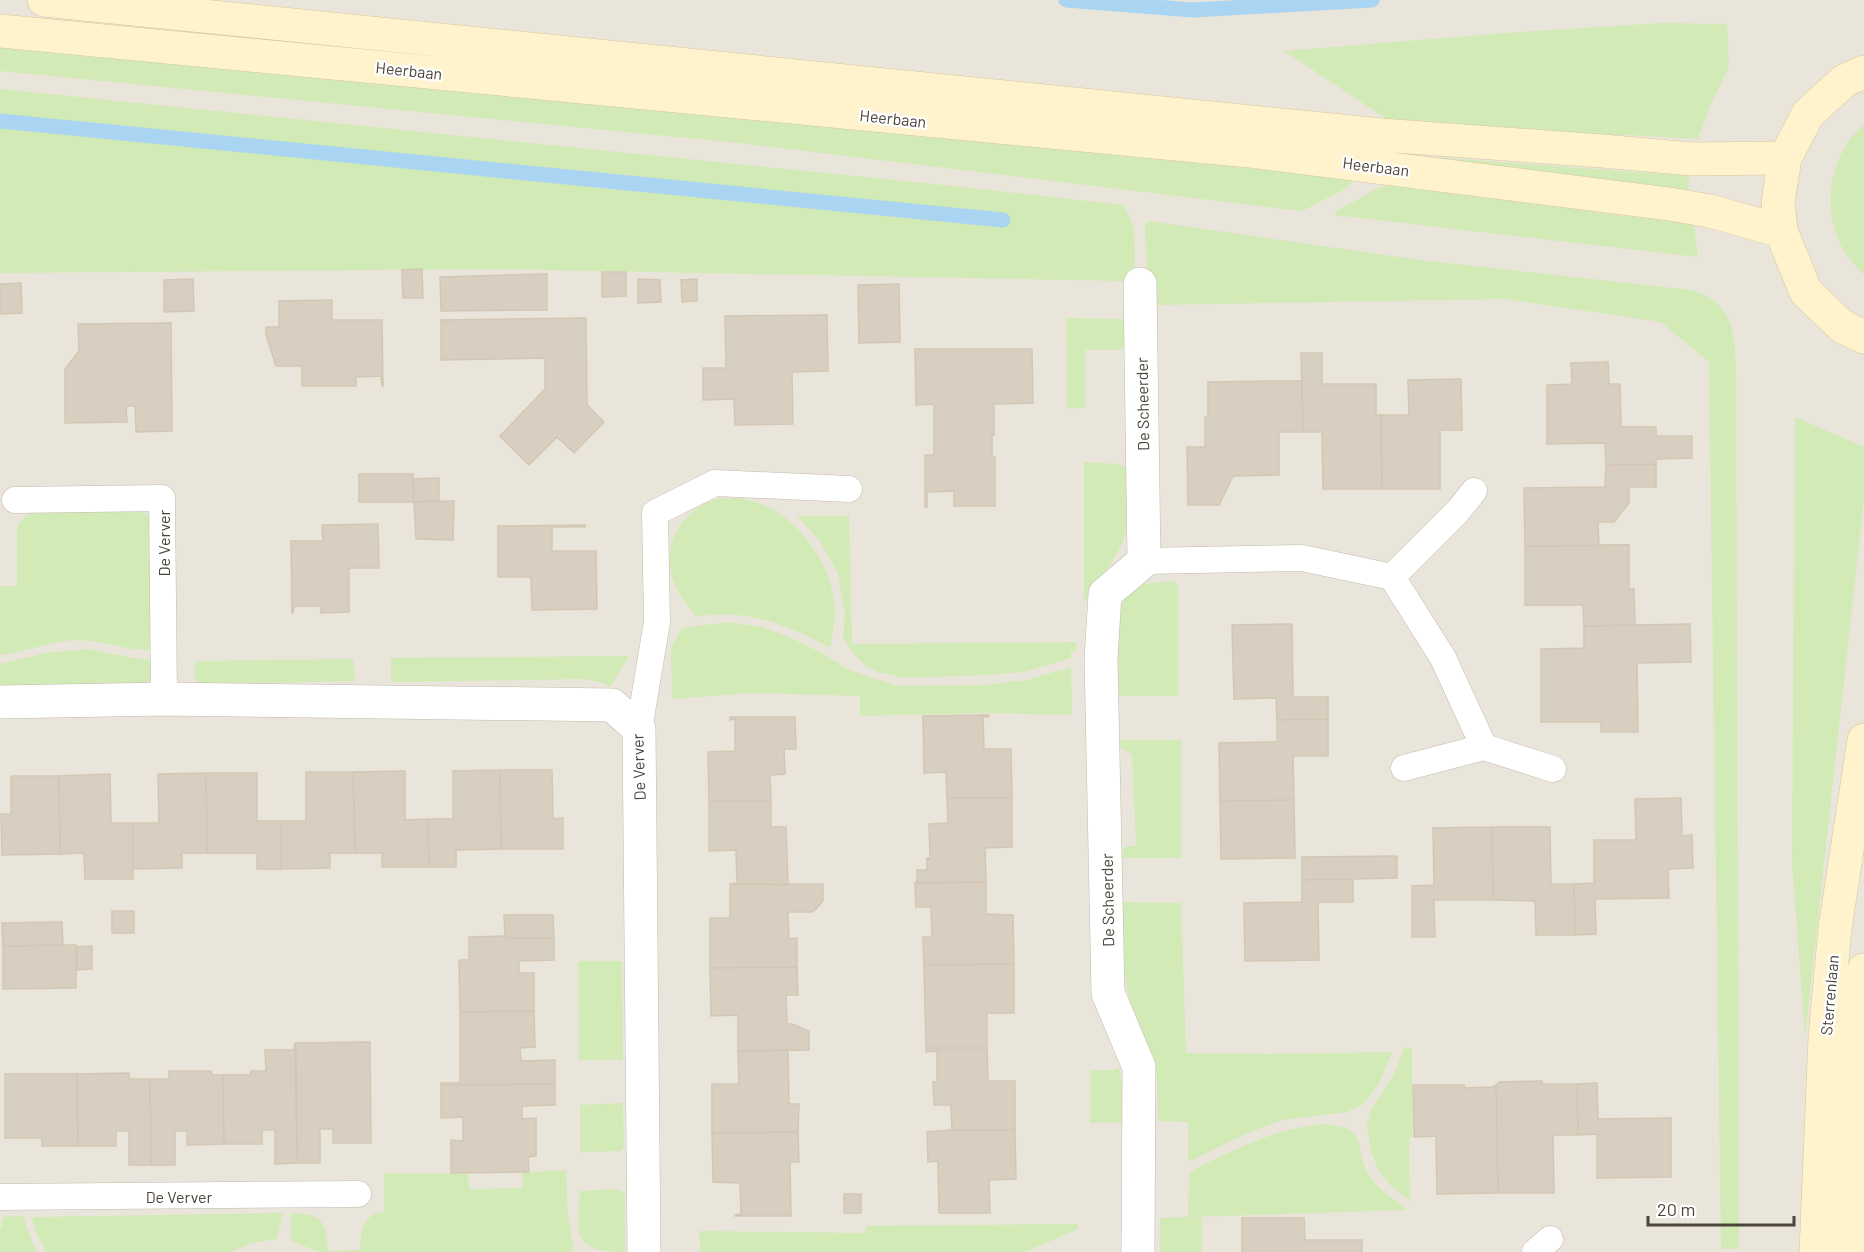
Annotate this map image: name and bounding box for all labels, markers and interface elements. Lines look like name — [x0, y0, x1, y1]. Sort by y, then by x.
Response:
street label: Heerbaan — [375, 57, 443, 83]
street label: Heerbaan — [859, 105, 927, 131]
street label: Heerbaan — [1342, 152, 1410, 180]
street label: De Scheerder — [1132, 357, 1152, 451]
street label: De Verver — [154, 509, 173, 576]
street label: De Verver — [627, 733, 649, 801]
street label: De Scheerder — [1097, 853, 1117, 947]
street label: Sterrenlaan — [1816, 954, 1842, 1036]
street label: De Verver — [146, 1187, 213, 1206]
scale bar — [1648, 1189, 1794, 1227]
text: 20 m — [1657, 1198, 1695, 1220]

